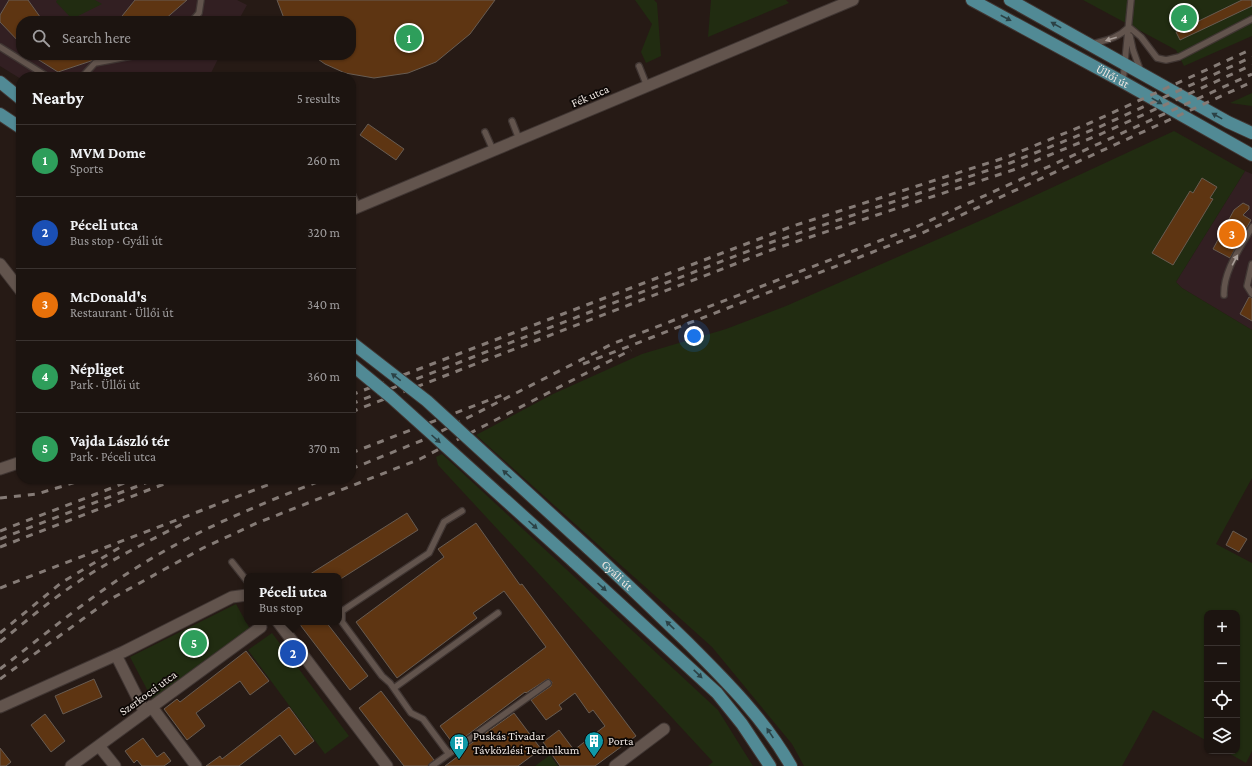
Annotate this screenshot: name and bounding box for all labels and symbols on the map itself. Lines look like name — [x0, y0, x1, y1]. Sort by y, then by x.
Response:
pin: 4 — [1171, 3, 1197, 33]
one-way arrow — [1000, 15, 1012, 22]
one-way arrow — [1050, 22, 1061, 29]
pin: 1 — [396, 23, 422, 53]
one-way arrow — [1105, 36, 1117, 42]
street label: Üllői út — [1094, 62, 1133, 92]
street label: Fék utca — [569, 82, 611, 110]
one-way arrow — [1151, 97, 1163, 104]
one-way arrow — [1211, 112, 1223, 119]
pin: 3 — [1219, 219, 1245, 249]
one-way arrow — [1232, 254, 1238, 266]
your location — [684, 326, 704, 346]
one-way arrow — [391, 373, 402, 381]
one-way arrow — [431, 434, 441, 443]
one-way arrow — [502, 469, 512, 479]
one-way arrow — [528, 521, 538, 530]
street label: Gyáli út — [599, 557, 636, 594]
one-way arrow — [597, 582, 606, 591]
one-way arrow — [665, 620, 675, 630]
pin: 5 — [181, 628, 207, 658]
pin: 2 — [280, 638, 306, 668]
street label: Szerkocsi utca — [117, 667, 180, 719]
one-way arrow — [693, 669, 703, 679]
one-way arrow — [766, 727, 773, 739]
place label: Puskás Tivadar Távközlési Technikum — [473, 729, 580, 757]
building icon: Porta — [583, 730, 605, 758]
building icon: Puskás Tivadar Távközlési Technikum — [448, 732, 470, 760]
place label: Porta — [608, 734, 634, 748]

